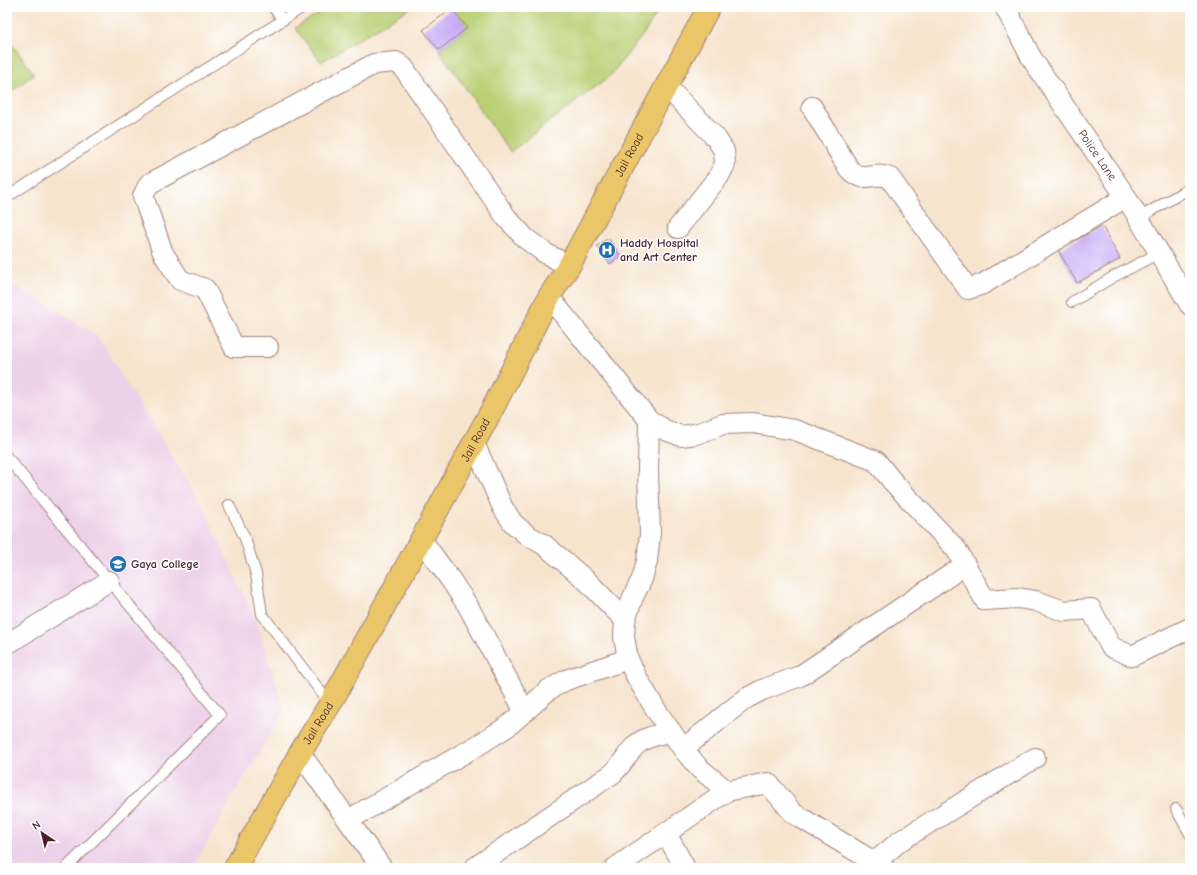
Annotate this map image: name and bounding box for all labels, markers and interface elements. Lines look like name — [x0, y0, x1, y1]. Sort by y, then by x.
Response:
street label: Police Lane — [1075, 127, 1120, 183]
street label: Jail Road — [612, 131, 646, 179]
place label: Haddy Hospital and Art Center — [620, 236, 699, 264]
hospital icon: Haddy Hospital and Art Center — [597, 240, 617, 260]
street label: Jail Road — [458, 416, 493, 464]
school or university icon: Gaya College — [108, 554, 128, 574]
place label: Gaya College — [131, 557, 199, 571]
street label: Jail Road — [300, 700, 336, 747]
north arrow — [22, 813, 62, 853]
text: N — [30, 818, 43, 833]

